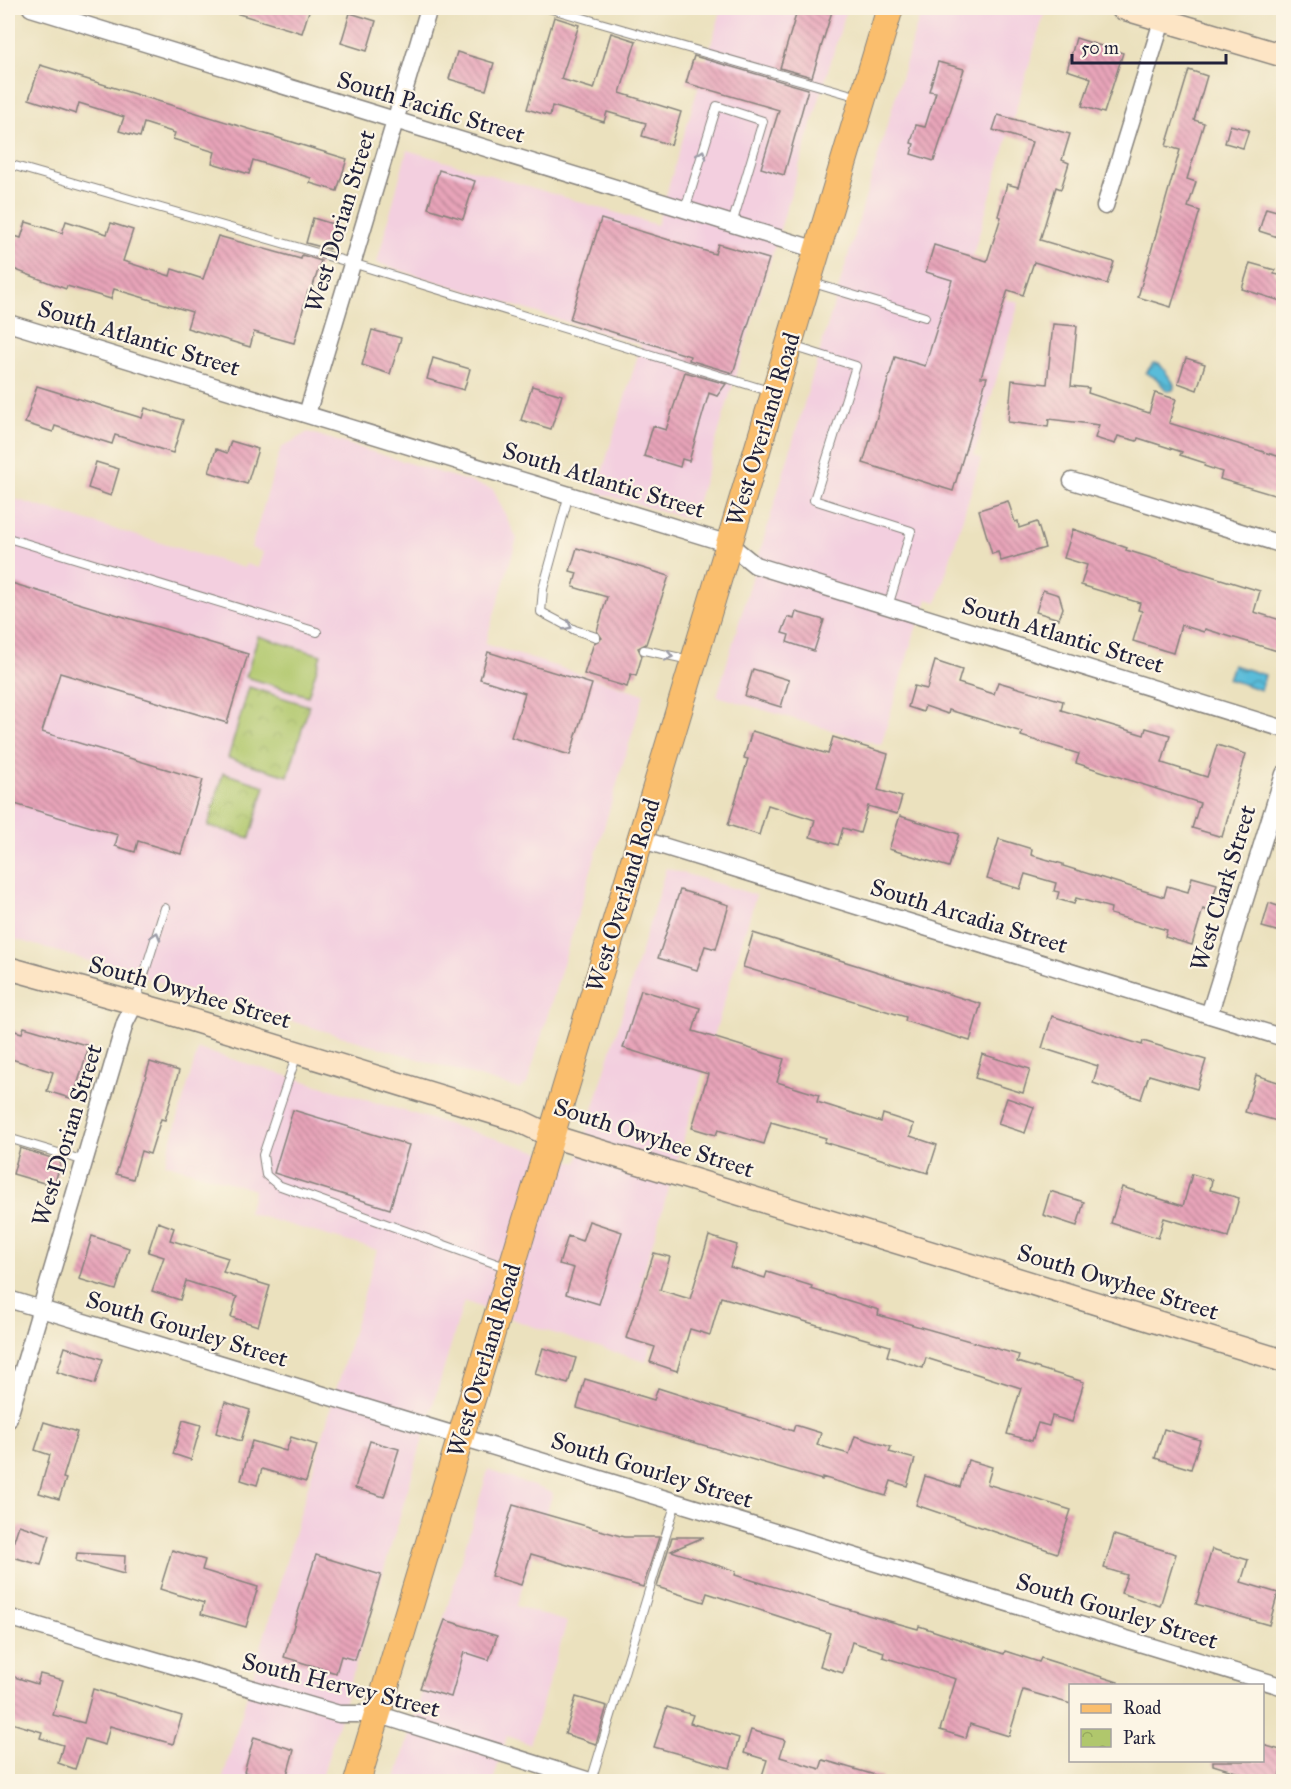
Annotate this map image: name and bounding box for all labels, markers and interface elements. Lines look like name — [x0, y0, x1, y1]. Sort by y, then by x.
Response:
scale bar — [1072, 27, 1226, 65]
text: 50 m — [1081, 37, 1119, 59]
street label: South Pacific Street — [333, 64, 529, 150]
street label: West Dorian Street — [298, 126, 382, 316]
one-way arrow — [695, 149, 707, 160]
street label: South Atlantic Street — [34, 293, 244, 383]
street label: West Overland Road — [719, 329, 807, 529]
street label: South Atlantic Street — [499, 435, 709, 525]
street label: South Atlantic Street — [958, 590, 1168, 680]
one-way arrow — [561, 618, 572, 630]
one-way arrow — [663, 648, 673, 661]
street label: West Overland Road — [579, 795, 667, 995]
street label: West Clark Street — [1184, 801, 1263, 975]
street label: South Arcadia Street — [867, 872, 1072, 960]
one-way arrow — [149, 931, 162, 942]
street label: South Owyhee Street — [85, 949, 295, 1035]
street label: West Dorian Street — [25, 1040, 109, 1230]
street label: South Owyhee Street — [550, 1091, 758, 1185]
street label: South Owyhee Street — [1014, 1237, 1223, 1327]
street label: West Overland Road — [440, 1260, 528, 1460]
street label: South Gourley Street — [82, 1284, 292, 1374]
street label: South Gourley Street — [547, 1425, 757, 1515]
street label: South Gourley Street — [1012, 1566, 1222, 1656]
street label: South Hervey Street — [239, 1646, 444, 1724]
legend — [1069, 1684, 1264, 1762]
text: Road — [1123, 1697, 1161, 1719]
text: Park — [1123, 1727, 1156, 1749]

